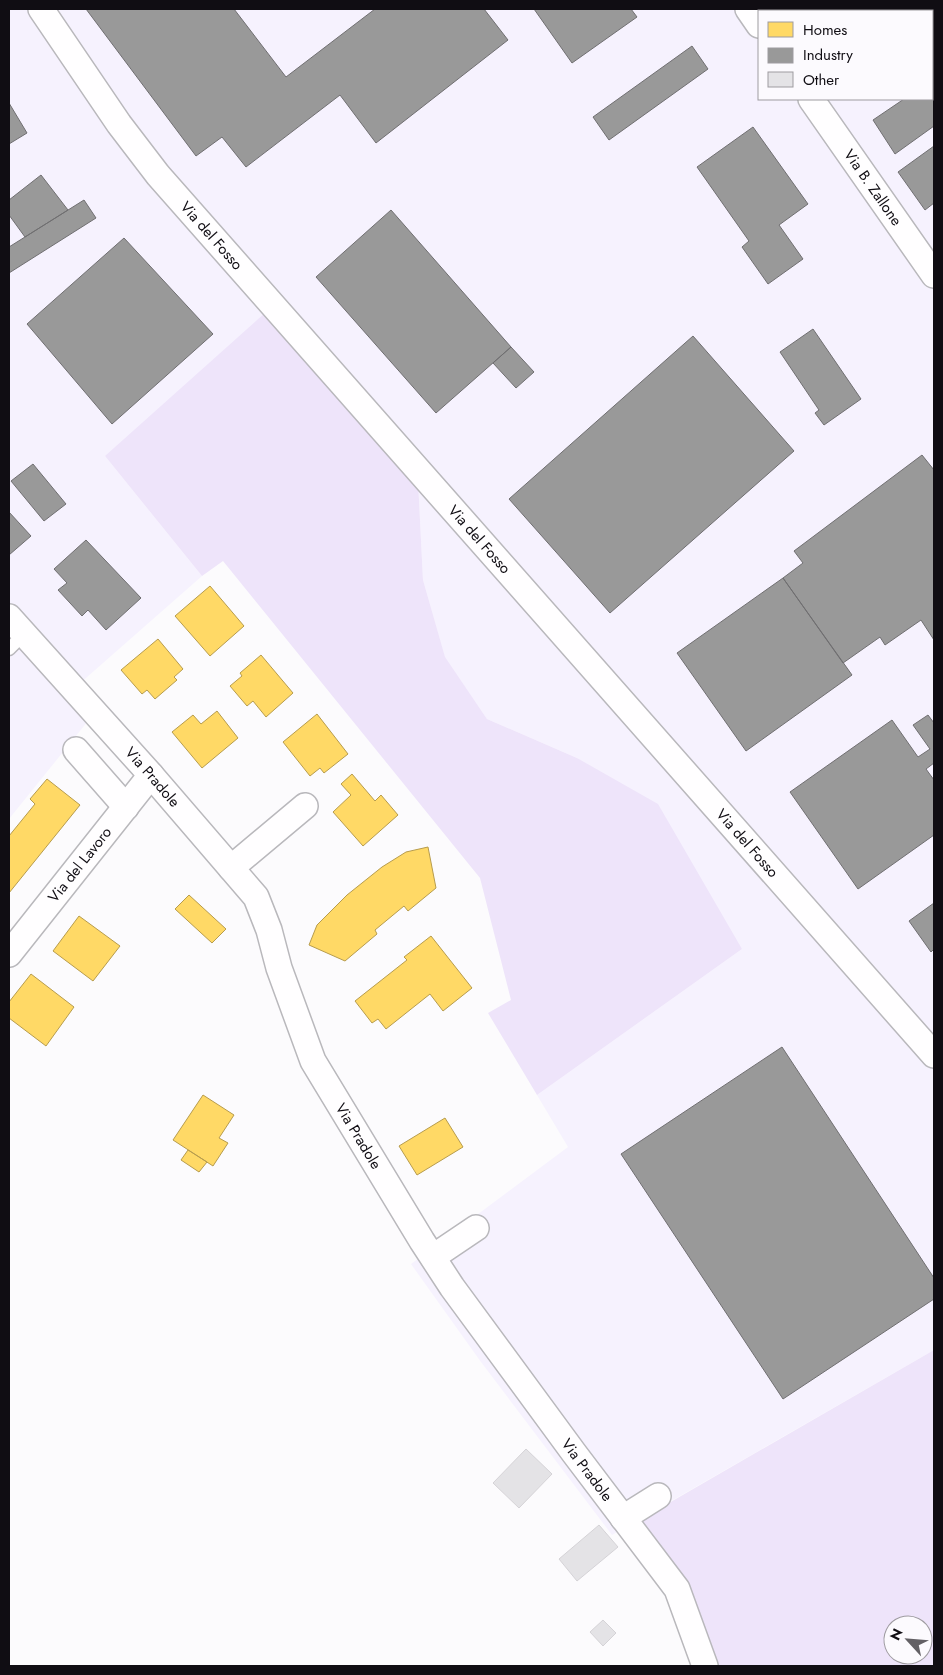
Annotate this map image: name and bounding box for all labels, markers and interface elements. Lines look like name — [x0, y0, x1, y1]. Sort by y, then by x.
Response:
legend — [758, 10, 933, 100]
text: Homes — [803, 19, 847, 41]
text: Industry — [803, 44, 853, 66]
text: Other — [803, 69, 840, 91]
street label: Via B. Zallone — [838, 145, 907, 230]
street label: Via del Fosso — [175, 196, 248, 275]
street label: Via del Fosso — [443, 500, 516, 579]
street label: Via Pradole — [120, 742, 185, 812]
street label: Via del Fosso — [711, 804, 784, 882]
street label: Via del Lavoro — [43, 822, 117, 907]
street label: Via Pradole — [330, 1099, 387, 1174]
street label: Via Pradole — [556, 1434, 618, 1506]
north arrow — [883, 1615, 933, 1665]
text: N — [885, 1625, 908, 1644]

